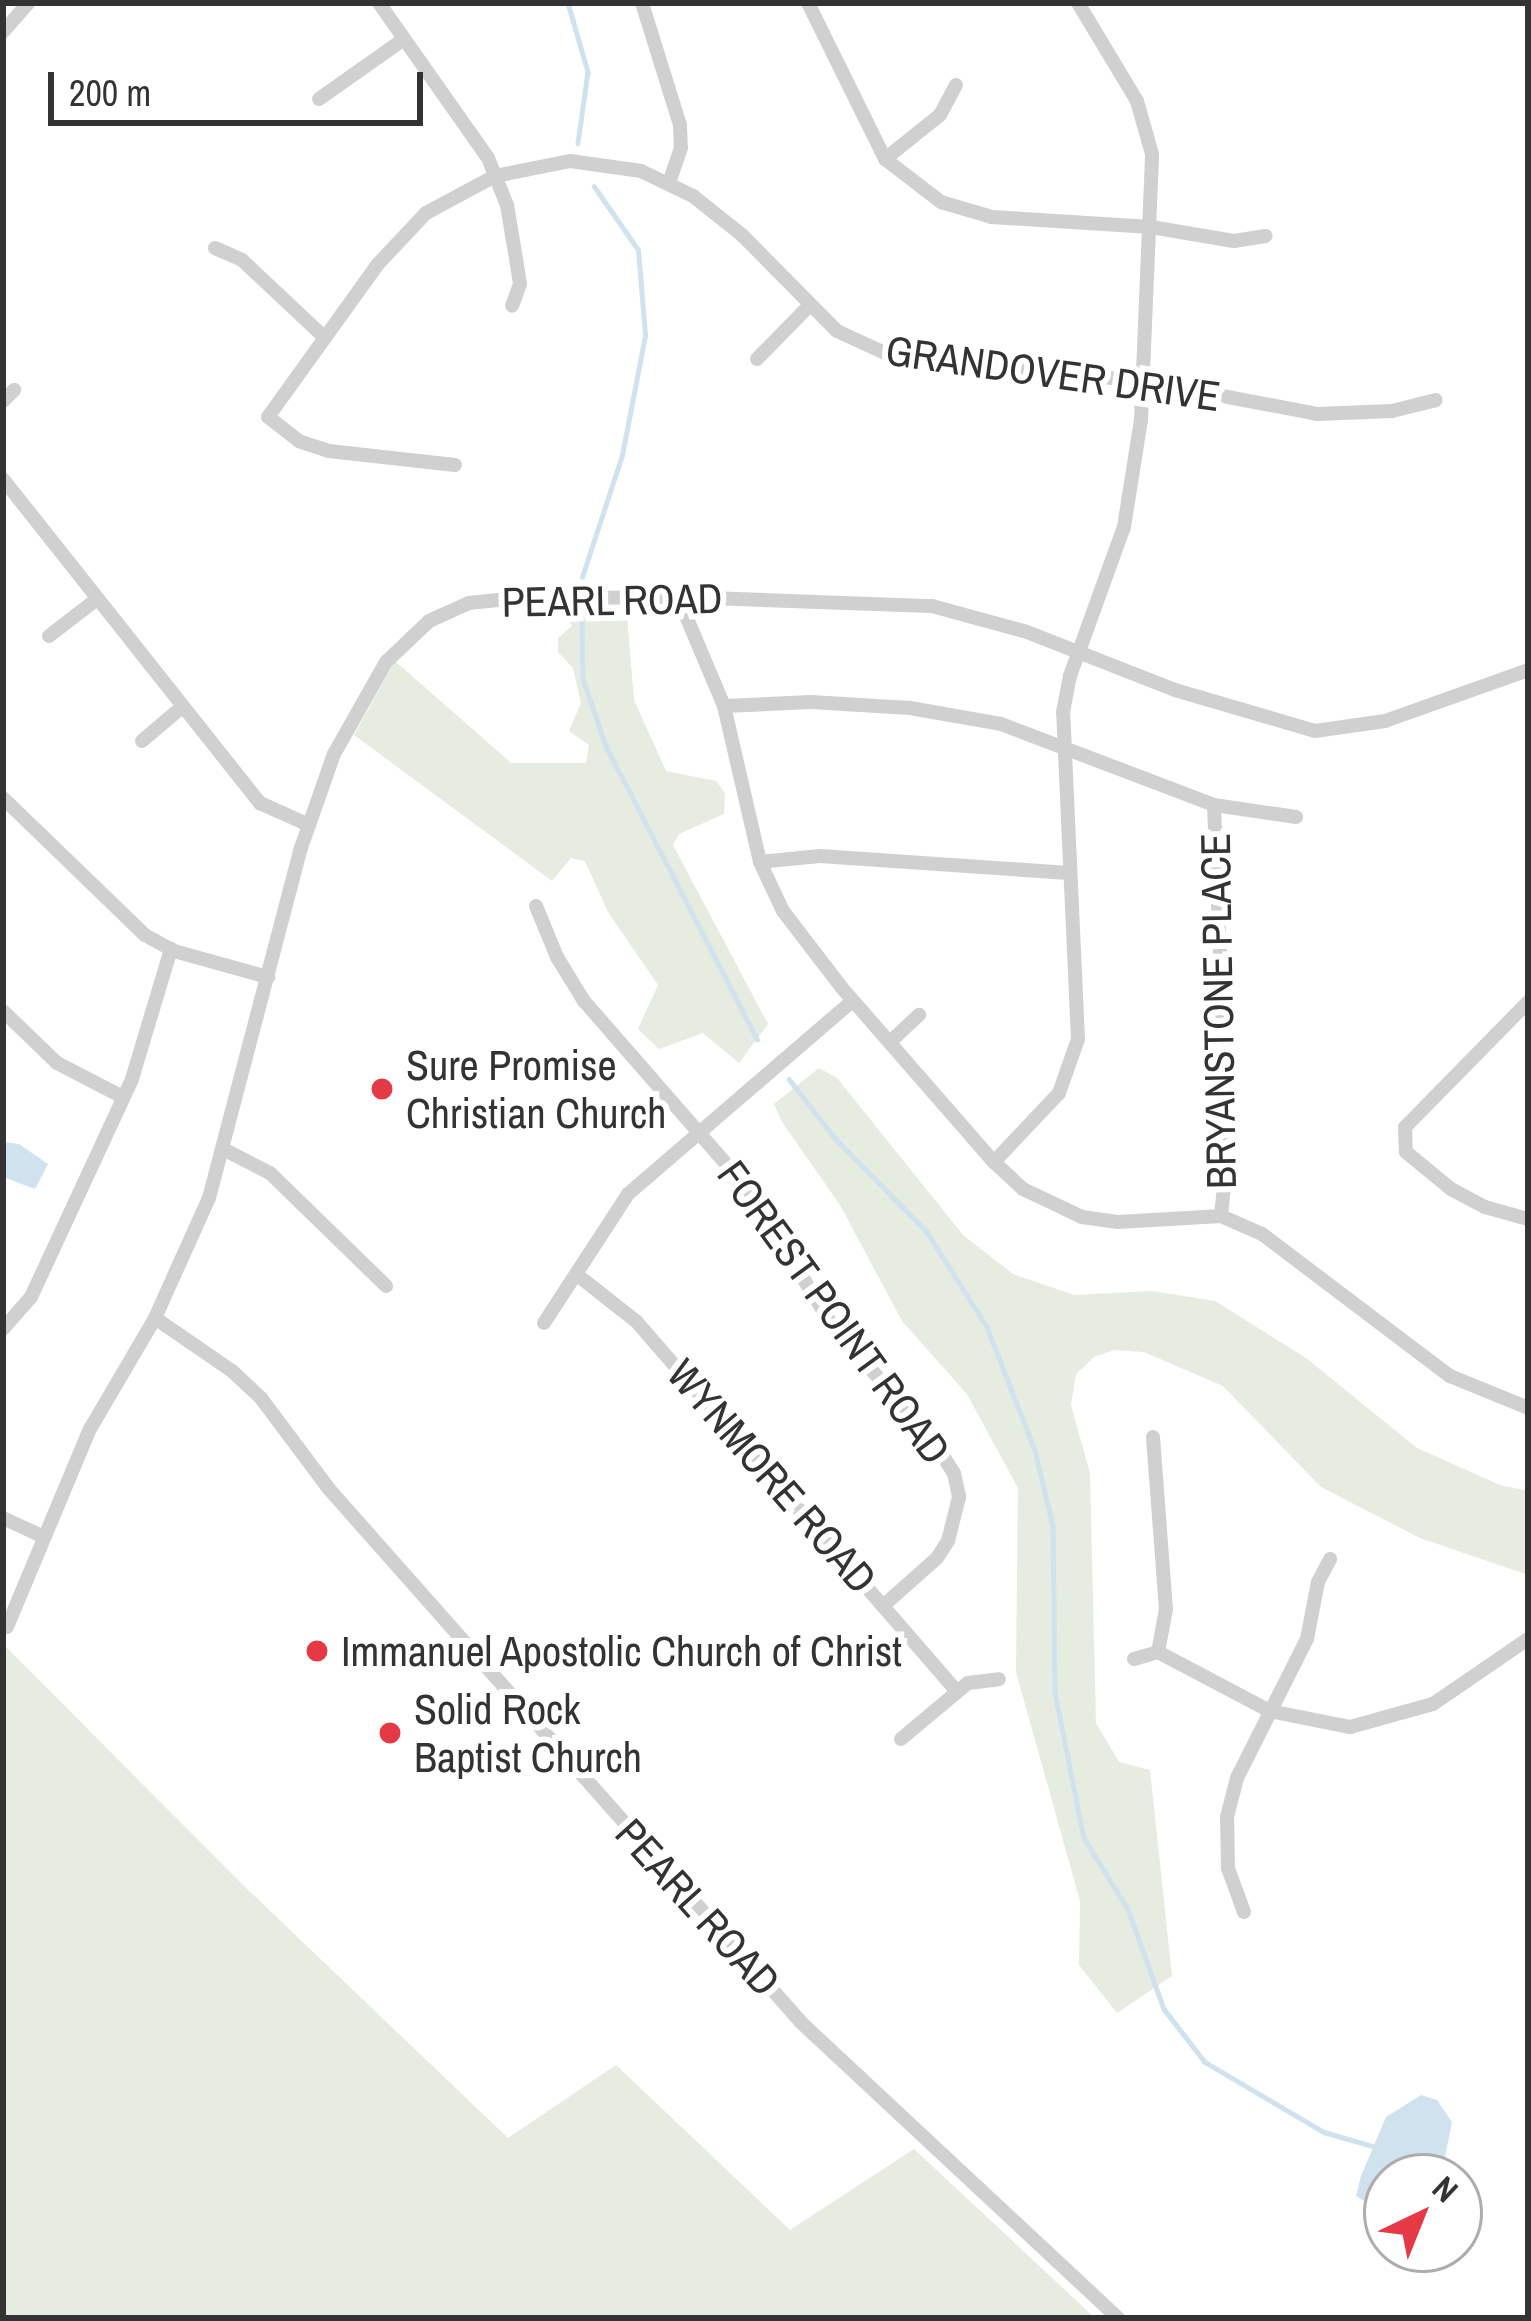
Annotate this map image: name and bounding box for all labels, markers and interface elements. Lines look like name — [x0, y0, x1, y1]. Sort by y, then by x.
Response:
scale bar — [54, 48, 429, 122]
text: 200 m — [69, 69, 151, 117]
street label: GRANDOVER DRIVE — [883, 325, 1223, 421]
street label: PEARL ROAD — [501, 573, 723, 627]
street label: BRYANSTONE PLACE — [1190, 833, 1246, 1189]
place label: Sure Promise Christian Church — [406, 1040, 666, 1138]
marker: Sure Promise Christian Church — [369, 1076, 395, 1102]
street label: FOREST POINT ROAD — [707, 1150, 961, 1474]
street label: WYNMORE ROAD — [657, 1349, 887, 1603]
place label: Immanuel Apostolic Church of Christ — [341, 1626, 904, 1676]
marker: Immanuel Apostolic Church of Christ — [304, 1638, 330, 1664]
place label: Solid Rock Baptist Church — [414, 1684, 642, 1782]
marker: Solid Rock Baptist Church — [377, 1720, 403, 1746]
street label: PEARL ROAD — [605, 1808, 791, 2006]
north arrow — [1363, 2153, 1483, 2273]
text: N — [1423, 2166, 1468, 2212]

